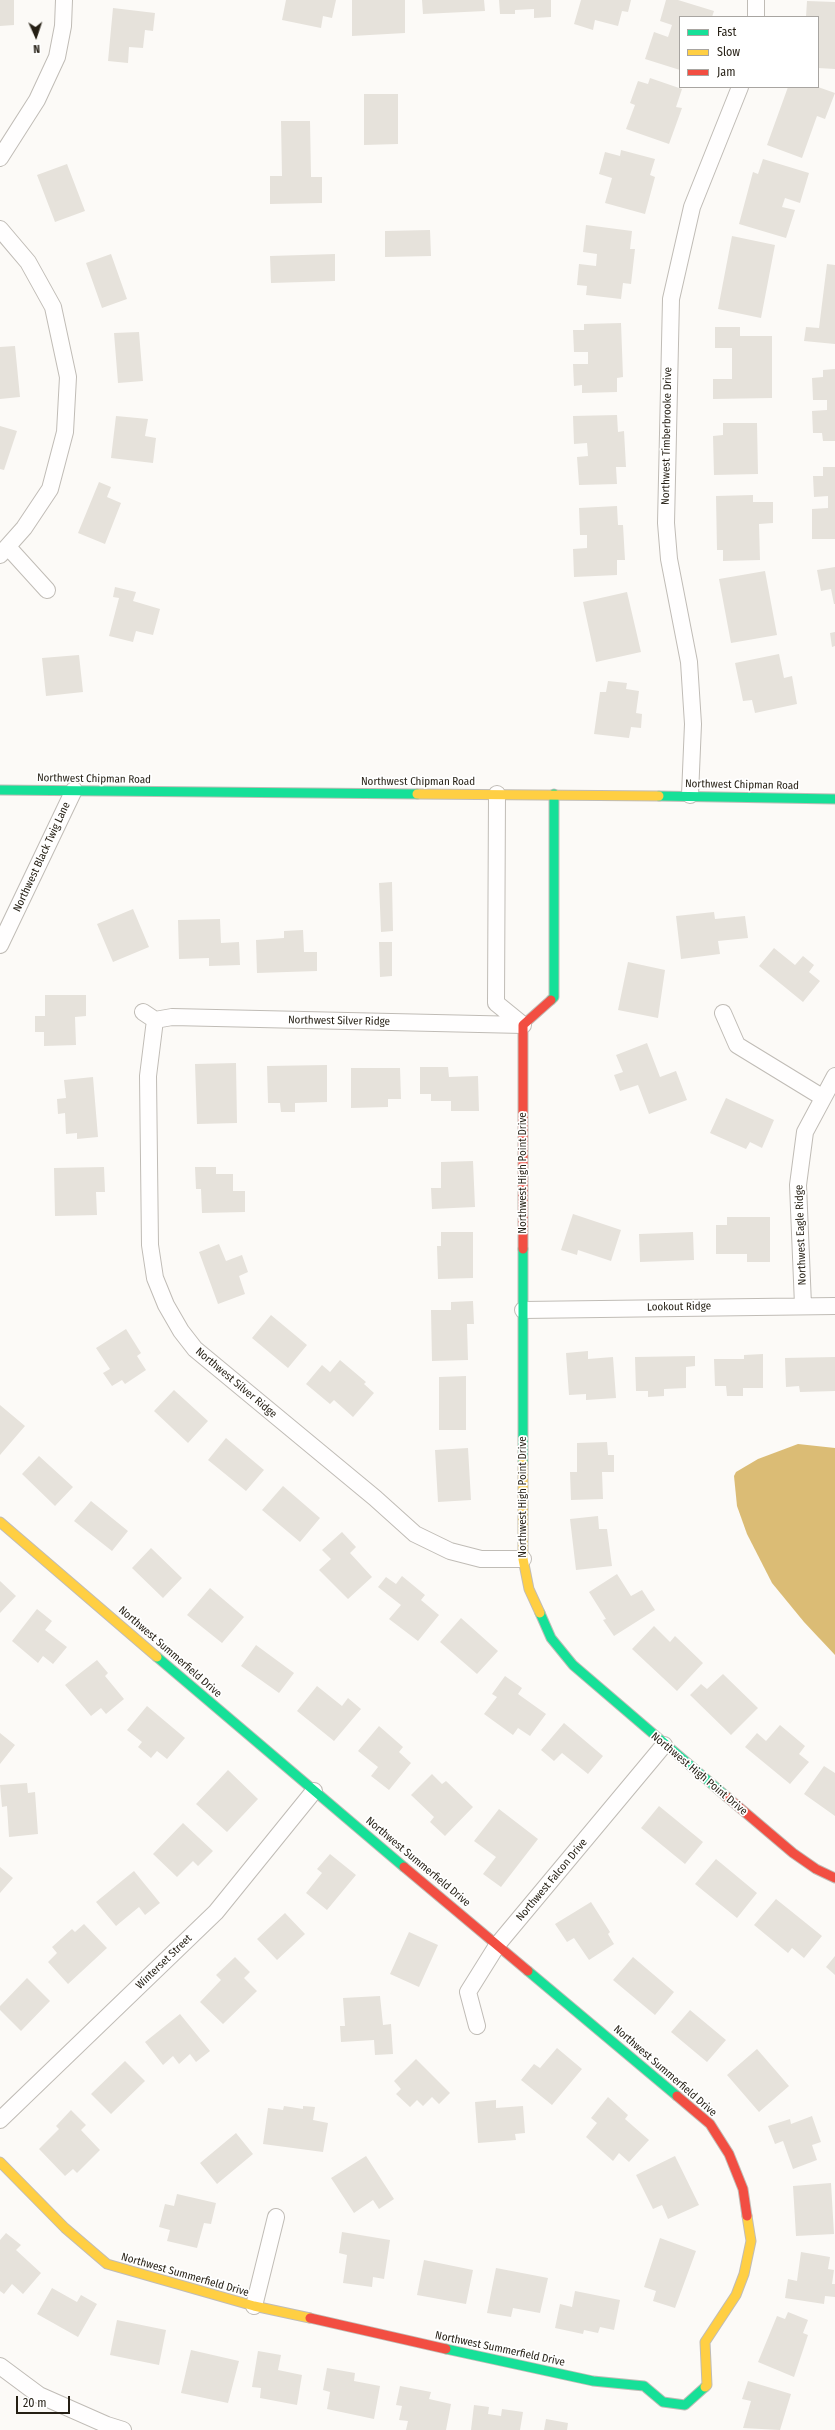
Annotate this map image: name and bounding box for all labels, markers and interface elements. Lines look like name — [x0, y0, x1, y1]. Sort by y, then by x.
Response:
north arrow — [16, 16, 56, 56]
legend — [679, 16, 819, 88]
text: Fast — [717, 25, 736, 39]
text: N — [33, 42, 40, 55]
text: Slow — [717, 45, 740, 59]
text: Jam — [717, 65, 735, 79]
street label: Northwest Timberbrooke Drive — [659, 367, 675, 505]
street label: Northwest Chipman Road — [37, 771, 151, 787]
street label: Northwest Chipman Road — [361, 775, 475, 789]
street label: Northwest Chipman Road — [685, 777, 799, 793]
street label: Northwest Black Twig Lane — [11, 800, 73, 914]
street label: Northwest Silver Ridge — [288, 1014, 390, 1028]
street label: Northwest High Point Drive — [516, 1112, 530, 1234]
street label: Northwest Eagle Ridge — [793, 1184, 809, 1286]
street label: Lookout Ridge — [647, 1300, 711, 1314]
street label: Northwest Silver Ridge — [193, 1345, 279, 1421]
street label: Northwest High Point Drive — [516, 1436, 530, 1558]
street label: Northwest Summerfield Drive — [116, 1604, 224, 1700]
street label: Northwest High Point Drive — [648, 1730, 750, 1818]
street label: Northwest Summerfield Drive — [363, 1814, 473, 1910]
street label: Northwest Falcon Drive — [514, 1836, 590, 1924]
street label: Winterset Street — [133, 1932, 195, 1992]
street label: Northwest Summerfield Drive — [611, 2023, 719, 2119]
street label: Northwest Summerfield Drive — [120, 2250, 250, 2300]
street label: Northwest Summerfield Drive — [434, 2329, 566, 2369]
scale bar — [18, 2388, 72, 2414]
text: 20 m — [23, 2396, 47, 2410]

